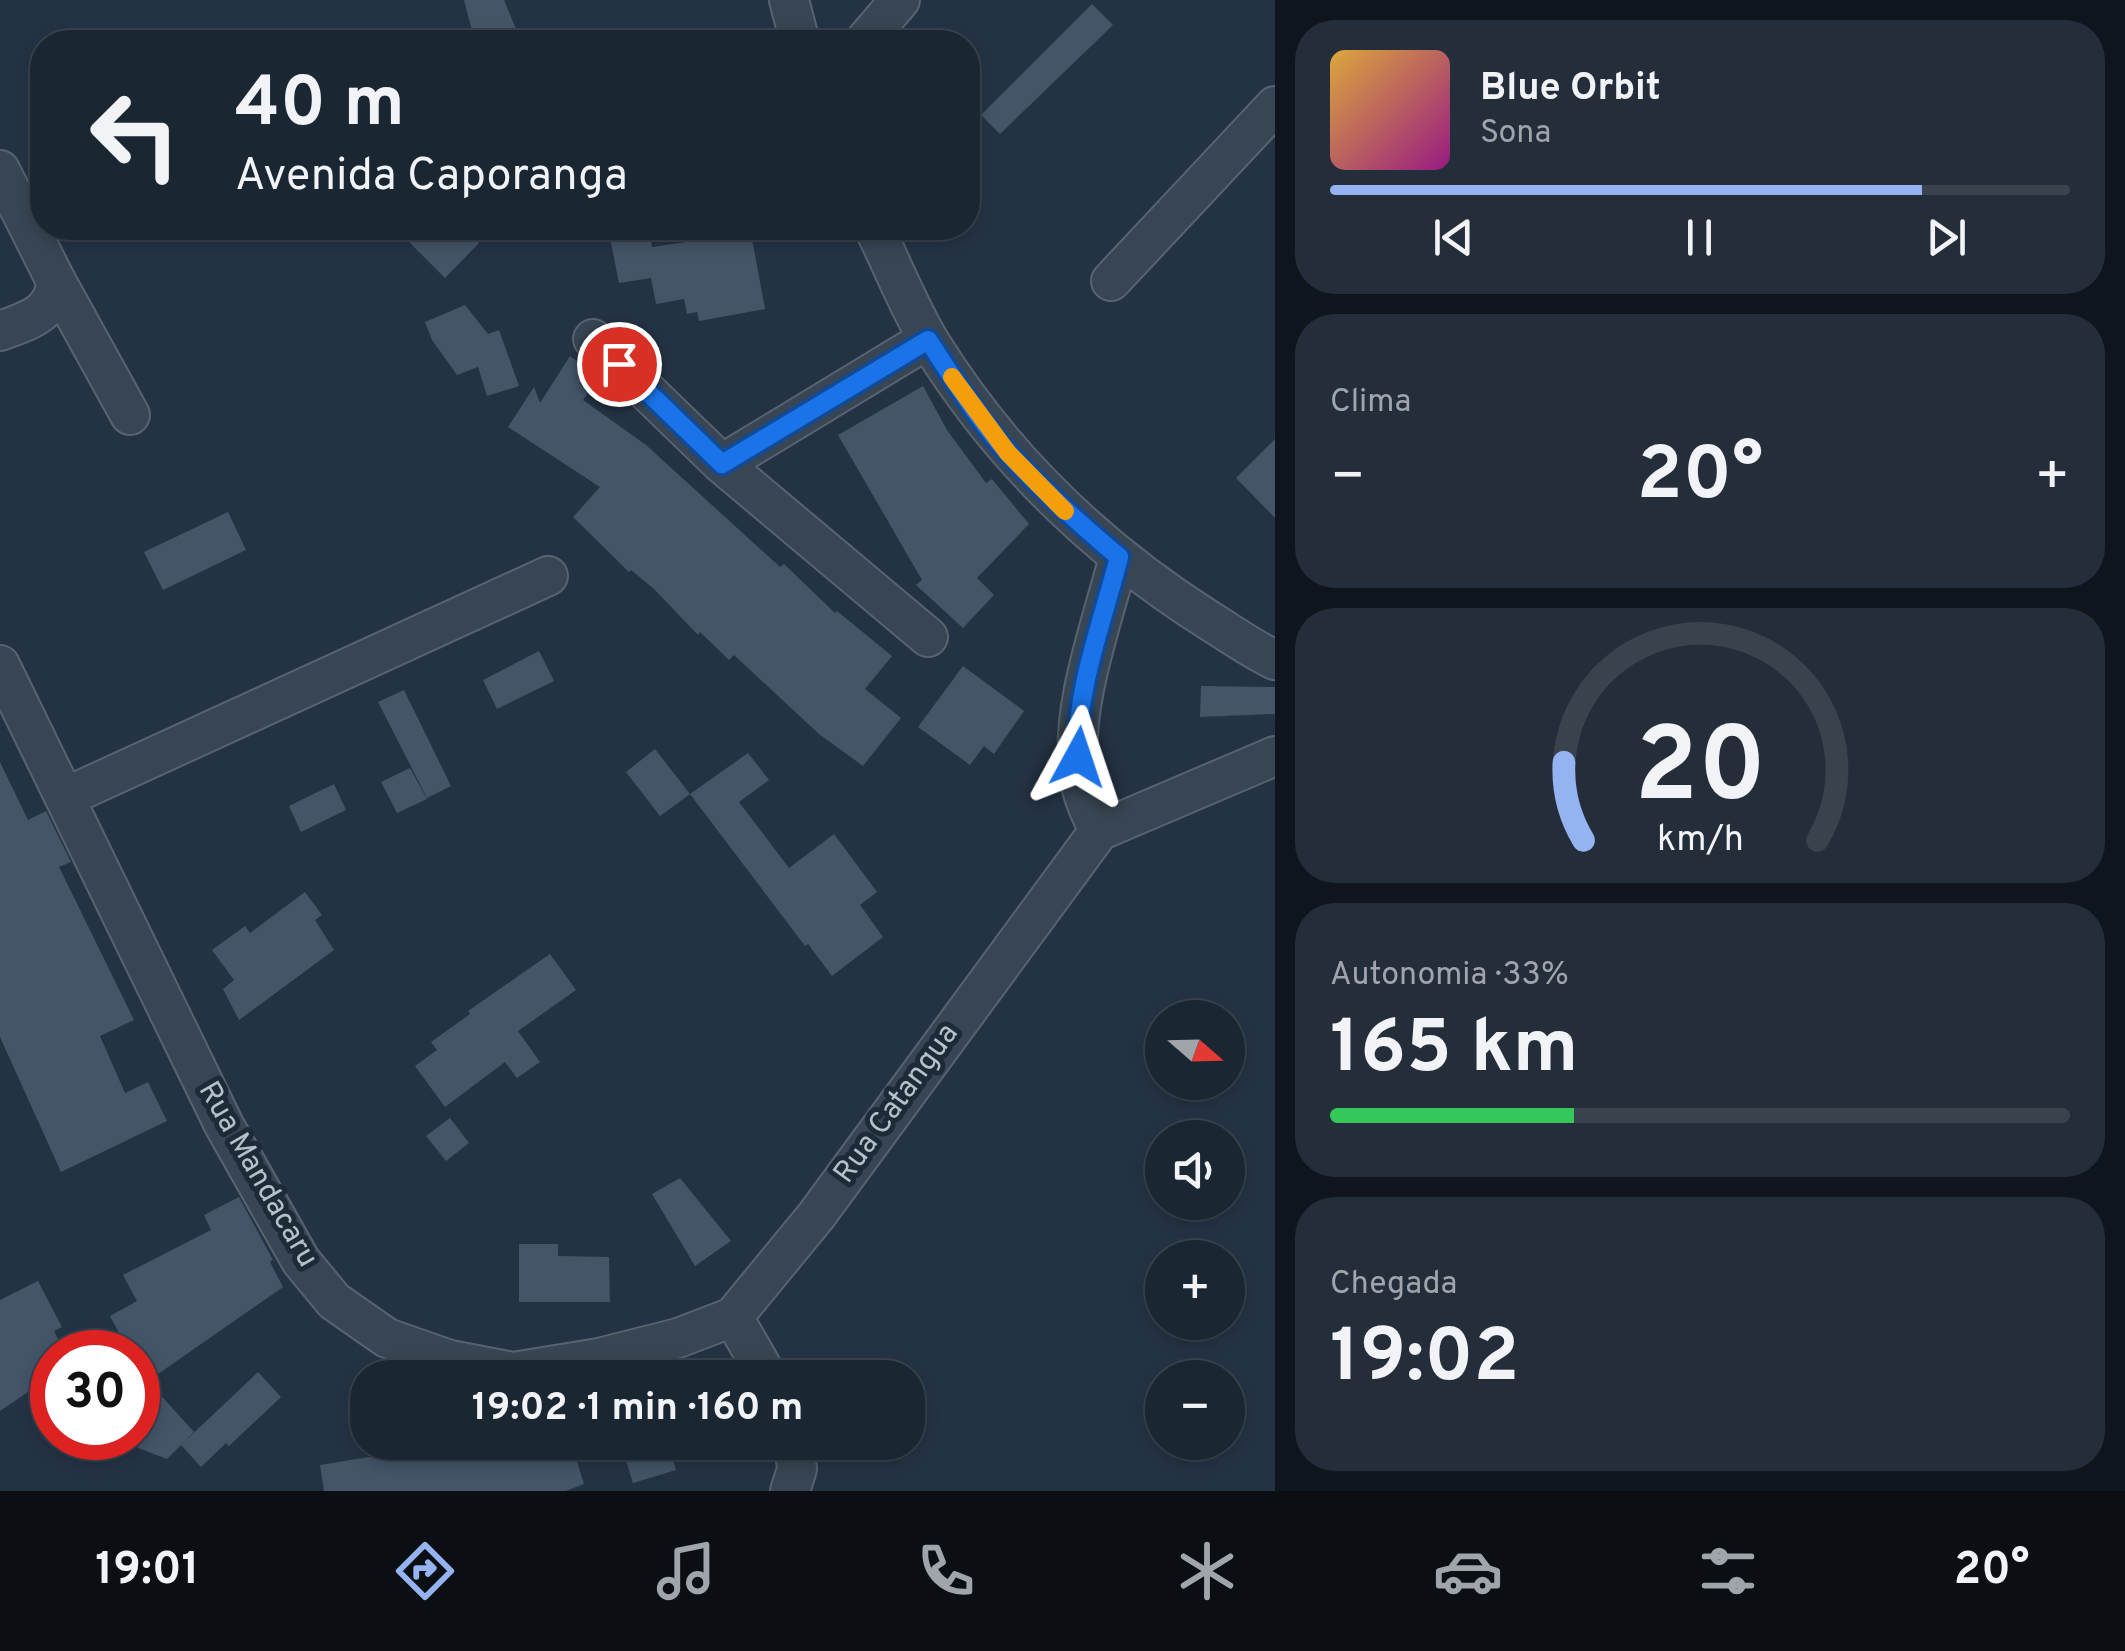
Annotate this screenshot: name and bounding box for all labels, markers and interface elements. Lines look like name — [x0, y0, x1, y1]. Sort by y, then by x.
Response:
text: 40 m — [235, 62, 405, 151]
text: Blue Orbit — [1480, 65, 1661, 114]
icon: left — [70, 70, 200, 200]
text: Sona — [1480, 114, 1551, 154]
text: Avenida Caporanga — [235, 149, 628, 206]
icon: previous — [1426, 210, 1481, 265]
icon: pause — [1672, 210, 1727, 265]
icon: next — [1919, 210, 1974, 265]
pin — [577, 322, 662, 407]
icon: arrive — [592, 337, 647, 392]
text: Clima — [1330, 383, 1411, 423]
text: 20° — [1637, 431, 1763, 526]
text: − — [1330, 444, 1365, 514]
text: + — [2035, 444, 2070, 514]
position arrow — [1026, 705, 1130, 809]
text: 20 — [1634, 706, 1766, 838]
text: km/h — [1657, 818, 1743, 864]
text: Autonomia · 33% — [1330, 956, 1569, 996]
north arrow — [1145, 1000, 1245, 1100]
map controls — [1145, 1000, 1245, 1460]
text: 165 km — [1330, 1004, 1578, 1099]
street label: Rua Catangua — [827, 1017, 967, 1191]
street label: Rua Mandacaru — [189, 1076, 325, 1274]
button: sound — [1145, 1120, 1245, 1220]
button: + — [1145, 1240, 1245, 1340]
text: Chegada — [1330, 1265, 1457, 1305]
text: 19:02 — [1330, 1313, 1520, 1408]
speed limit sign: 30 — [30, 1330, 160, 1460]
button: − — [1145, 1360, 1245, 1460]
text: 19:02 · 1 min · 160 m — [472, 1385, 803, 1434]
icon: directions — [390, 1536, 460, 1606]
icon: music — [651, 1536, 721, 1606]
icon: phone — [911, 1536, 981, 1606]
icon: climate — [1172, 1536, 1242, 1606]
icon: car — [1433, 1536, 1503, 1606]
icon: filters — [1693, 1536, 1763, 1606]
text: 19:01 — [95, 1543, 199, 1600]
text: 20° — [1954, 1543, 2030, 1600]

